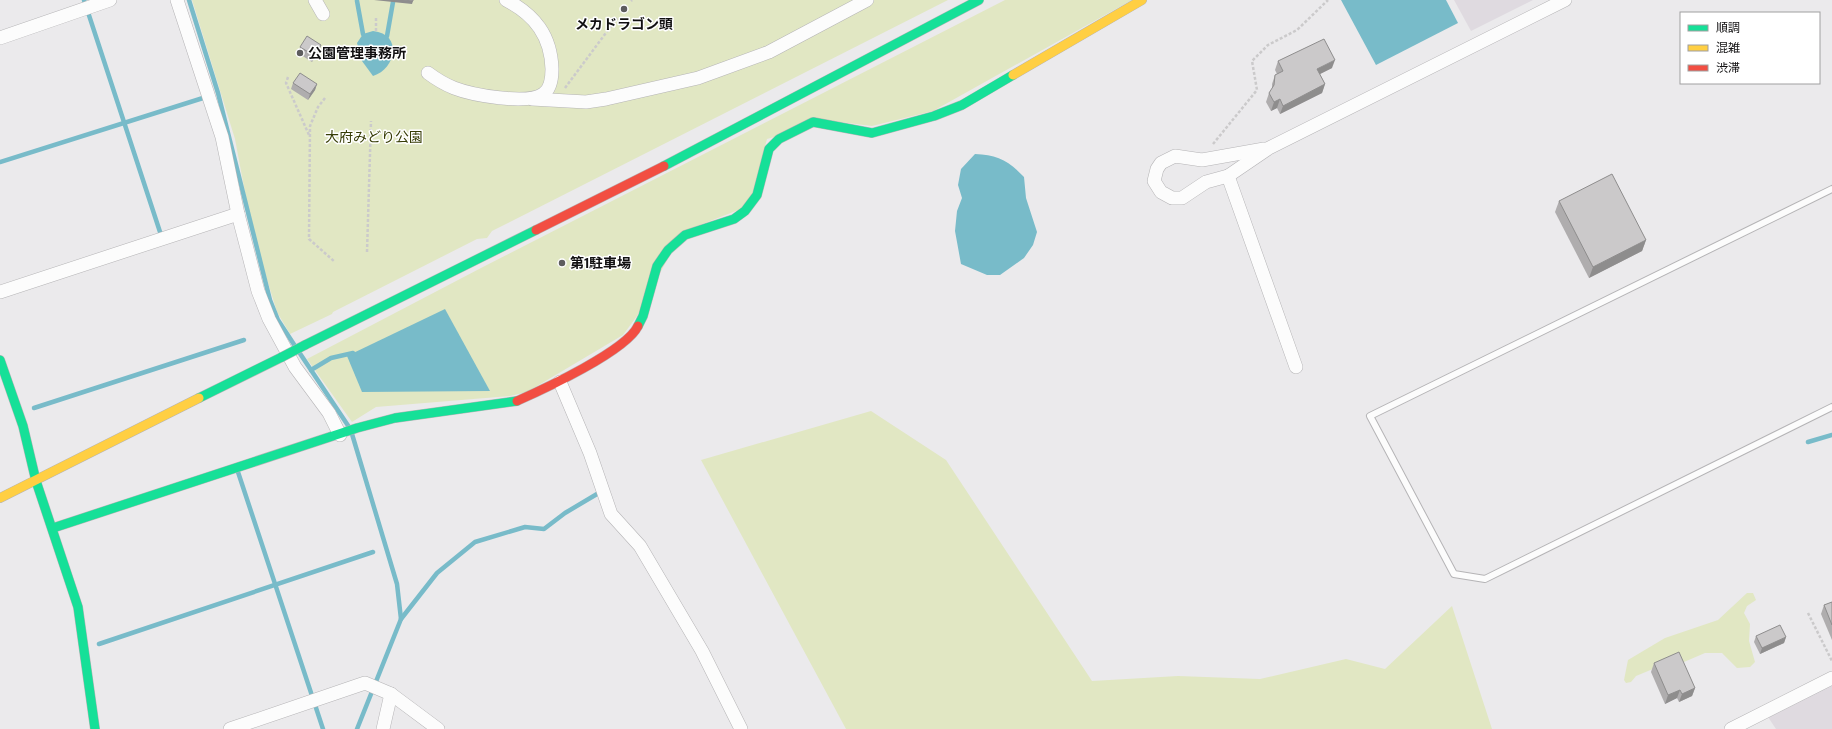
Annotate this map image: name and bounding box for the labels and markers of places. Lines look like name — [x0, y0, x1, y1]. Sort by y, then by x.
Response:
marker: メカドラゴン頭 — [619, 4, 629, 14]
place label: メカドラゴン頭 — [575, 15, 673, 33]
place label: 公園管理事務所 — [308, 44, 406, 62]
marker: 公園管理事務所 — [295, 48, 305, 58]
place label: 第1駐車場 — [570, 254, 631, 272]
marker: 第1駐車場 — [557, 258, 567, 268]

